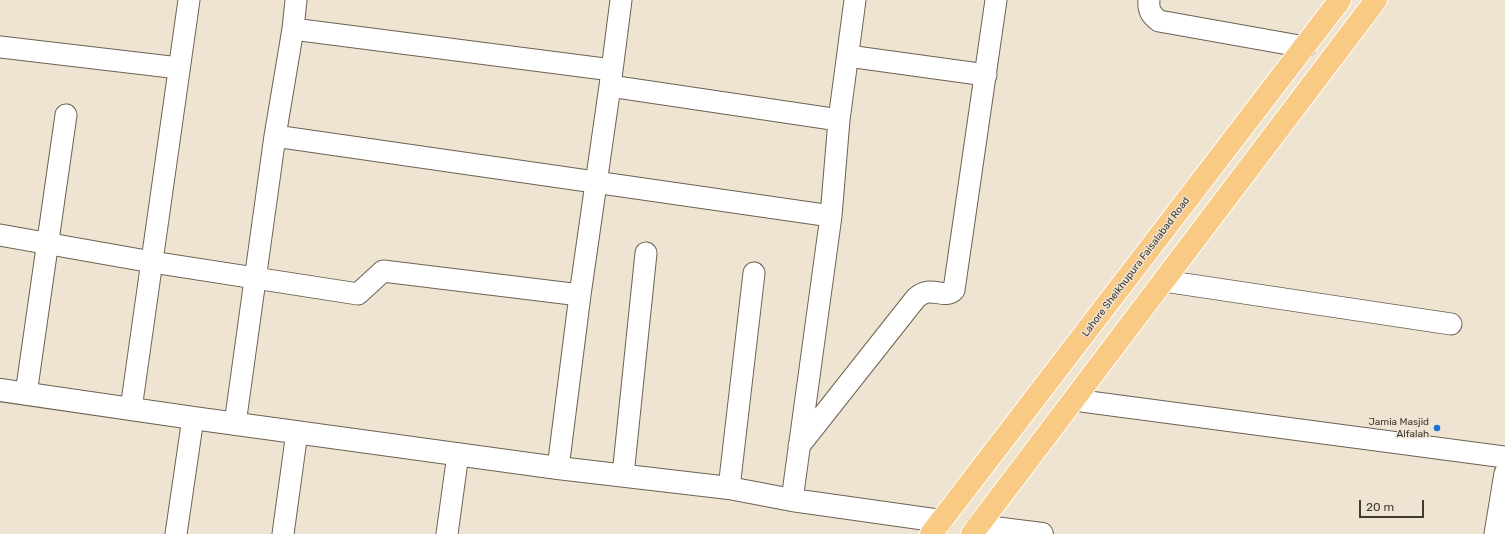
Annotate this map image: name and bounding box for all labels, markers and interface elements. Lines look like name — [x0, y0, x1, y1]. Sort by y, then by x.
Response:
street label: Lahore Sheikhupura Faisalabad Road — [1080, 195, 1192, 339]
place label: Jamia Masjid Alfalah — [1368, 416, 1429, 440]
marker: Jamia Masjid Alfalah — [1432, 423, 1442, 433]
scale bar — [1361, 492, 1426, 518]
text: 20 m — [1366, 500, 1394, 514]

